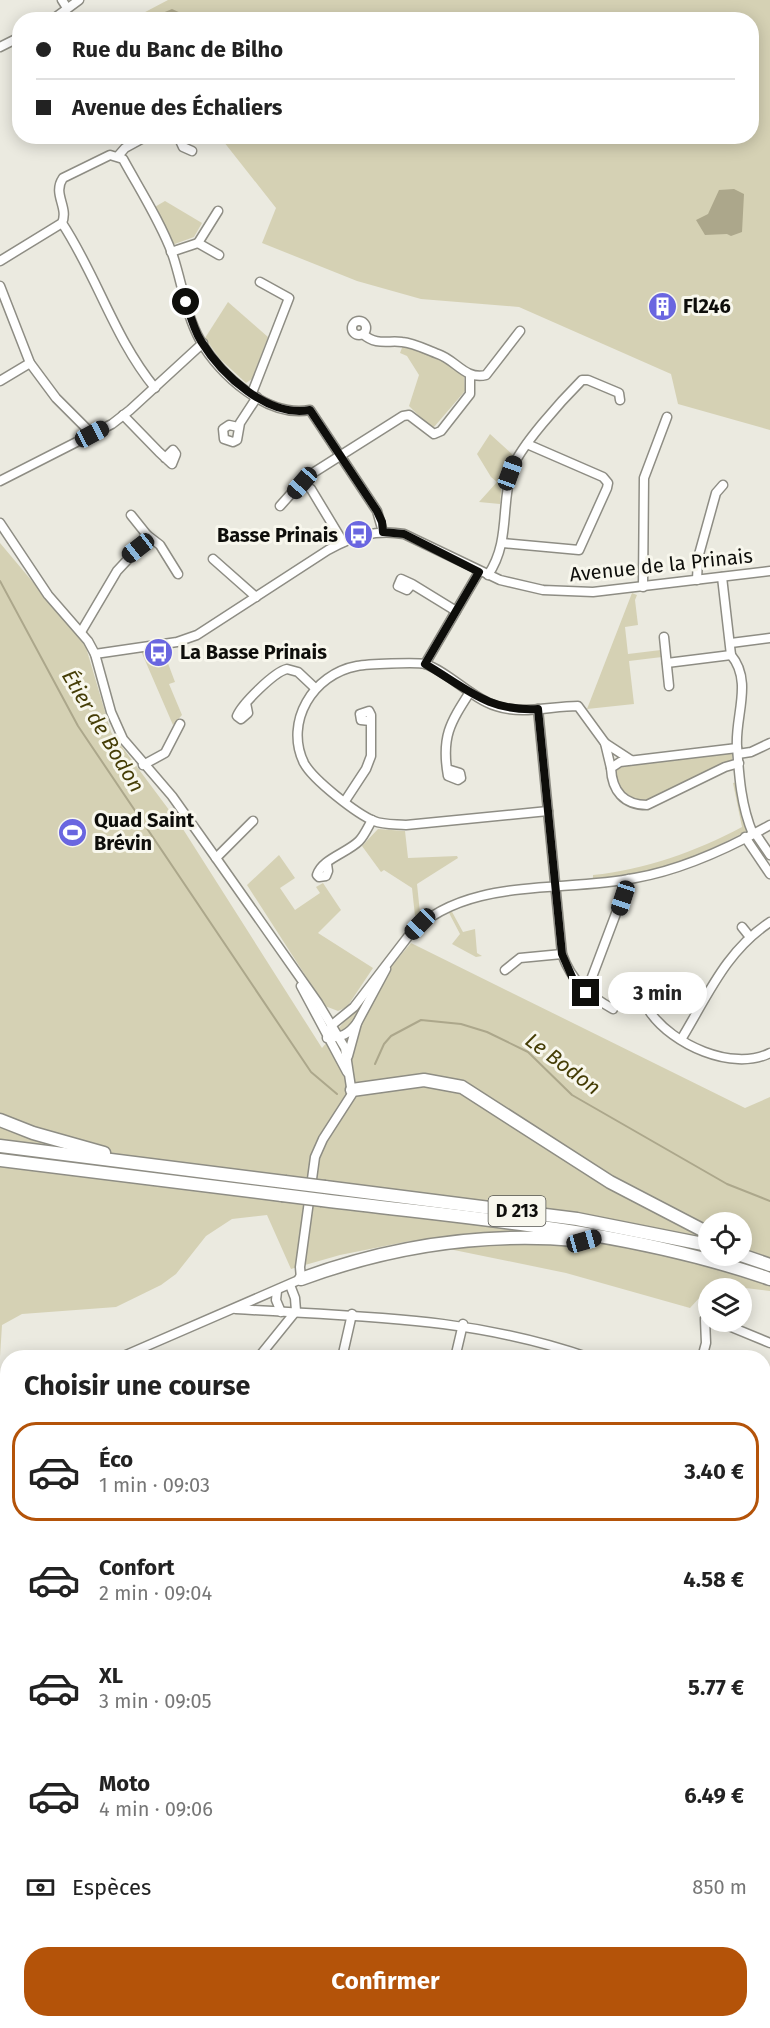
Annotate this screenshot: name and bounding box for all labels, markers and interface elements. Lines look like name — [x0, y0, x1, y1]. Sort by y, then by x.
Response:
text: Rue du Banc de Bilho — [72, 36, 283, 63]
text: Avenue des Échaliers — [72, 94, 282, 121]
route start — [172, 288, 199, 315]
building icon: Fl246 — [646, 290, 678, 322]
place label: Fl246 — [683, 294, 731, 318]
car — [72, 418, 112, 450]
car — [495, 453, 525, 493]
car — [283, 464, 321, 502]
bus stop icon: Basse Prinais — [343, 519, 375, 551]
place label: Basse Prinais — [217, 523, 338, 547]
car — [118, 530, 158, 566]
street label: Avenue de la Prinais — [568, 543, 754, 587]
bus stop icon: La Basse Prinais — [143, 636, 175, 668]
place label: La Basse Prinais — [180, 640, 327, 664]
water label: Étier de Bodon — [56, 665, 150, 797]
place label: Quad Saint Brévin — [94, 808, 195, 855]
sports icon: Quad Saint Brévin — [57, 816, 89, 848]
car — [609, 878, 637, 918]
car — [401, 905, 439, 943]
callout: 3 min — [607, 972, 706, 1014]
route end — [572, 979, 599, 1006]
text: 3 min — [633, 981, 682, 1005]
water label: Le Bodon — [520, 1027, 606, 1101]
road number: D 213 — [488, 1196, 546, 1226]
map controls — [698, 1212, 752, 1332]
button: locate — [698, 1212, 752, 1266]
car — [564, 1227, 604, 1255]
button: layers — [698, 1278, 752, 1332]
text: Choisir une course — [24, 1370, 250, 1402]
icon: car — [27, 1445, 81, 1499]
text: Éco — [99, 1446, 133, 1473]
text: 3.40 € — [684, 1458, 744, 1485]
text: 1 min · 09:03 — [99, 1473, 210, 1497]
icon: car — [27, 1553, 81, 1607]
text: Confort — [99, 1554, 175, 1581]
text: 4.58 € — [683, 1566, 744, 1593]
text: 2 min · 09:04 — [99, 1581, 212, 1605]
icon: car — [27, 1661, 81, 1715]
text: XL — [99, 1662, 123, 1689]
text: 5.77 € — [688, 1674, 744, 1701]
text: 3 min · 09:05 — [99, 1689, 212, 1713]
icon: car — [27, 1769, 81, 1823]
text: Moto — [99, 1770, 150, 1797]
text: 6.49 € — [684, 1782, 744, 1809]
text: 4 min · 09:06 — [99, 1797, 213, 1821]
icon: cash — [24, 1871, 57, 1904]
text: Espèces — [72, 1874, 151, 1901]
text: 850 m — [692, 1875, 747, 1899]
button: Confirmer — [24, 1947, 747, 2016]

